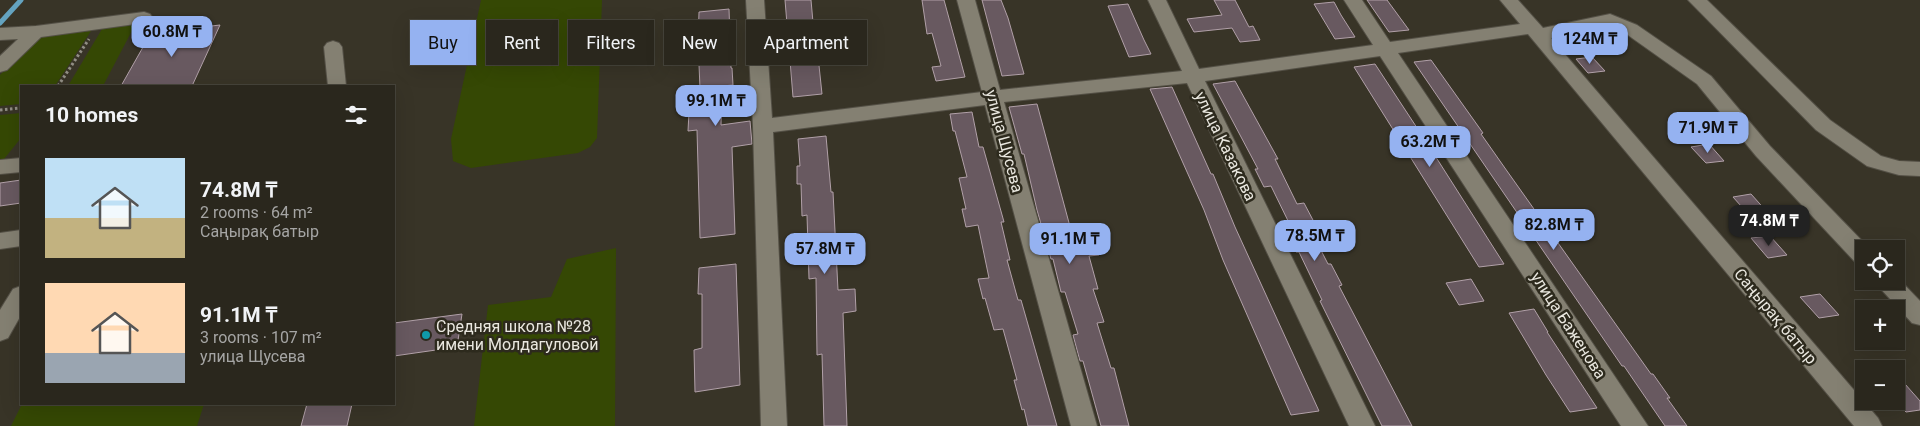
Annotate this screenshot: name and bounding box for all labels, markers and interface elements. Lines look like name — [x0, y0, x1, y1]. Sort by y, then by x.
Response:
pin: 60.8M ₸ — [126, 15, 218, 58]
chip: Buy — [410, 20, 476, 65]
chip: Rent — [486, 20, 558, 65]
chip: Filters — [568, 20, 654, 65]
chip: New — [664, 20, 736, 65]
chip: Apartment — [746, 20, 867, 65]
text: 60.8M ₸ — [143, 22, 201, 41]
pin: 124M ₸ — [1549, 22, 1631, 65]
text: 124M ₸ — [1563, 29, 1617, 48]
pin: 99.1M ₸ — [670, 84, 762, 127]
street label: улица Щусева — [982, 88, 1027, 195]
street label: улица Казакова — [1191, 88, 1260, 204]
text: 99.1M ₸ — [687, 91, 745, 110]
icon: filters — [342, 101, 370, 129]
text: 10 homes — [45, 103, 138, 127]
pin: 71.9M ₸ — [1662, 112, 1754, 154]
text: 71.9M ₸ — [1679, 118, 1737, 137]
pin: 63.2M ₸ — [1384, 126, 1476, 168]
text: 63.2M ₸ — [1401, 132, 1459, 151]
icon: home — [85, 178, 145, 238]
text: 74.8M ₸ — [200, 178, 277, 202]
text: 2 rooms · 64 m² — [200, 203, 313, 222]
pin: 74.8M ₸ — [1723, 204, 1815, 247]
pin: 82.8M ₸ — [1508, 208, 1600, 251]
text: 74.8M ₸ — [1740, 211, 1798, 230]
text: 82.8M ₸ — [1525, 215, 1583, 234]
pin: 78.5M ₸ — [1269, 220, 1361, 262]
text: Саңырақ батыр — [200, 222, 319, 241]
pin: 91.1M ₸ — [1024, 222, 1116, 265]
text: 78.5M ₸ — [1286, 226, 1344, 245]
text: 91.1M ₸ — [1041, 229, 1099, 248]
pin: 57.8M ₸ — [779, 232, 871, 275]
text: 57.8M ₸ — [796, 239, 854, 258]
map controls — [1855, 240, 1905, 410]
button: locate — [1855, 240, 1905, 290]
street label: Саңырақ батыр — [1730, 265, 1821, 368]
street label: улица Баженова — [1527, 268, 1610, 382]
button: + — [1855, 300, 1905, 350]
icon: home — [85, 303, 145, 363]
text: 91.1M ₸ — [200, 303, 277, 327]
place label: Средняя школа №28 имени Молдагуловой — [436, 317, 598, 354]
text: 3 rooms · 107 m² — [200, 328, 322, 347]
marker: Средняя школа №28 имени Молдагуловой — [420, 329, 432, 341]
text: улица Щусева — [200, 347, 306, 366]
button: − — [1855, 360, 1905, 410]

